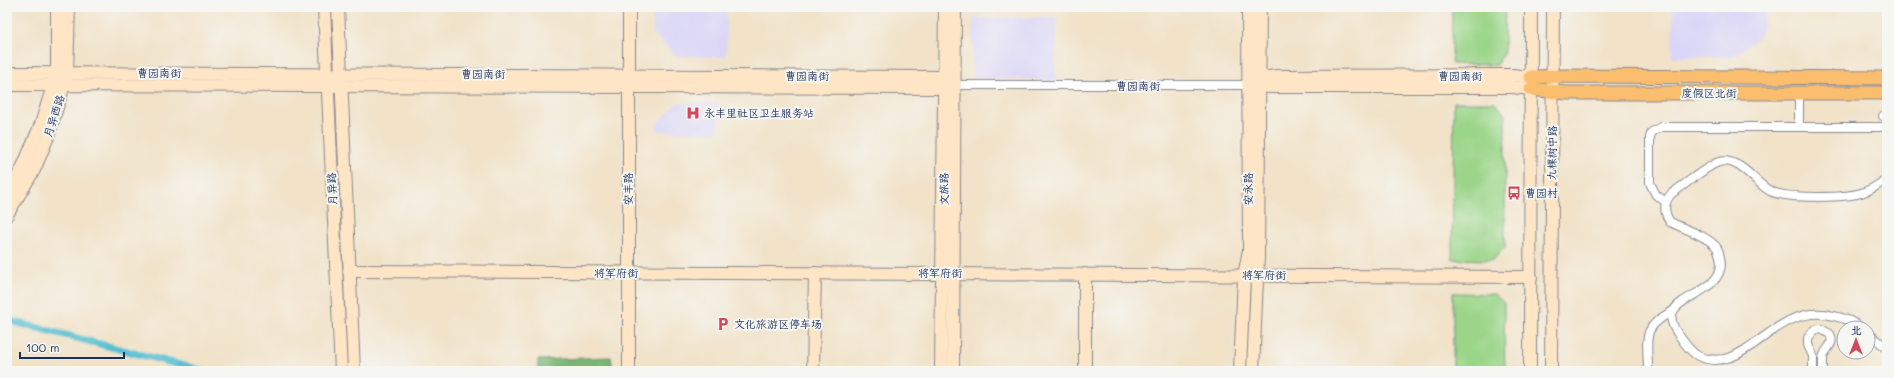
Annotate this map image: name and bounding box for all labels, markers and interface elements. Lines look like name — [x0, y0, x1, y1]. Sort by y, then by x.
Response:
street label: 曹园南街 — [137, 65, 182, 80]
street label: 曹园南街 — [461, 66, 506, 81]
street label: 曹园南街 — [785, 68, 830, 83]
street label: 曹园南街 — [1438, 68, 1483, 83]
street label: 曹园南街 — [1116, 78, 1161, 93]
street label: 度假区北街 — [1682, 85, 1737, 100]
street label: 月异西路 — [40, 93, 67, 139]
hospital icon: 永丰里社区卫生服务站 — [685, 105, 701, 121]
place label: 永丰里社区卫生服务站 — [704, 105, 814, 120]
street label: 九棵树中路 — [1544, 125, 1559, 181]
street label: 月异路 — [323, 172, 340, 206]
street label: 文旅路 — [936, 172, 951, 206]
street label: 安丰路 — [620, 173, 635, 206]
street label: 安永路 — [1240, 173, 1255, 206]
bus stop icon: 曹园村 — [1506, 185, 1522, 201]
place label: 曹园村 — [1525, 185, 1558, 200]
street label: 将军府街 — [594, 265, 639, 280]
street label: 将军府街 — [918, 265, 963, 280]
street label: 将军府街 — [1242, 267, 1287, 282]
parking icon: 文化旅游区停车场 — [715, 316, 731, 332]
place label: 文化旅游区停车场 — [734, 316, 822, 331]
north arrow — [1836, 320, 1876, 360]
text: 北 — [1851, 322, 1862, 337]
scale bar — [20, 334, 124, 360]
text: 100 m — [26, 339, 60, 355]

